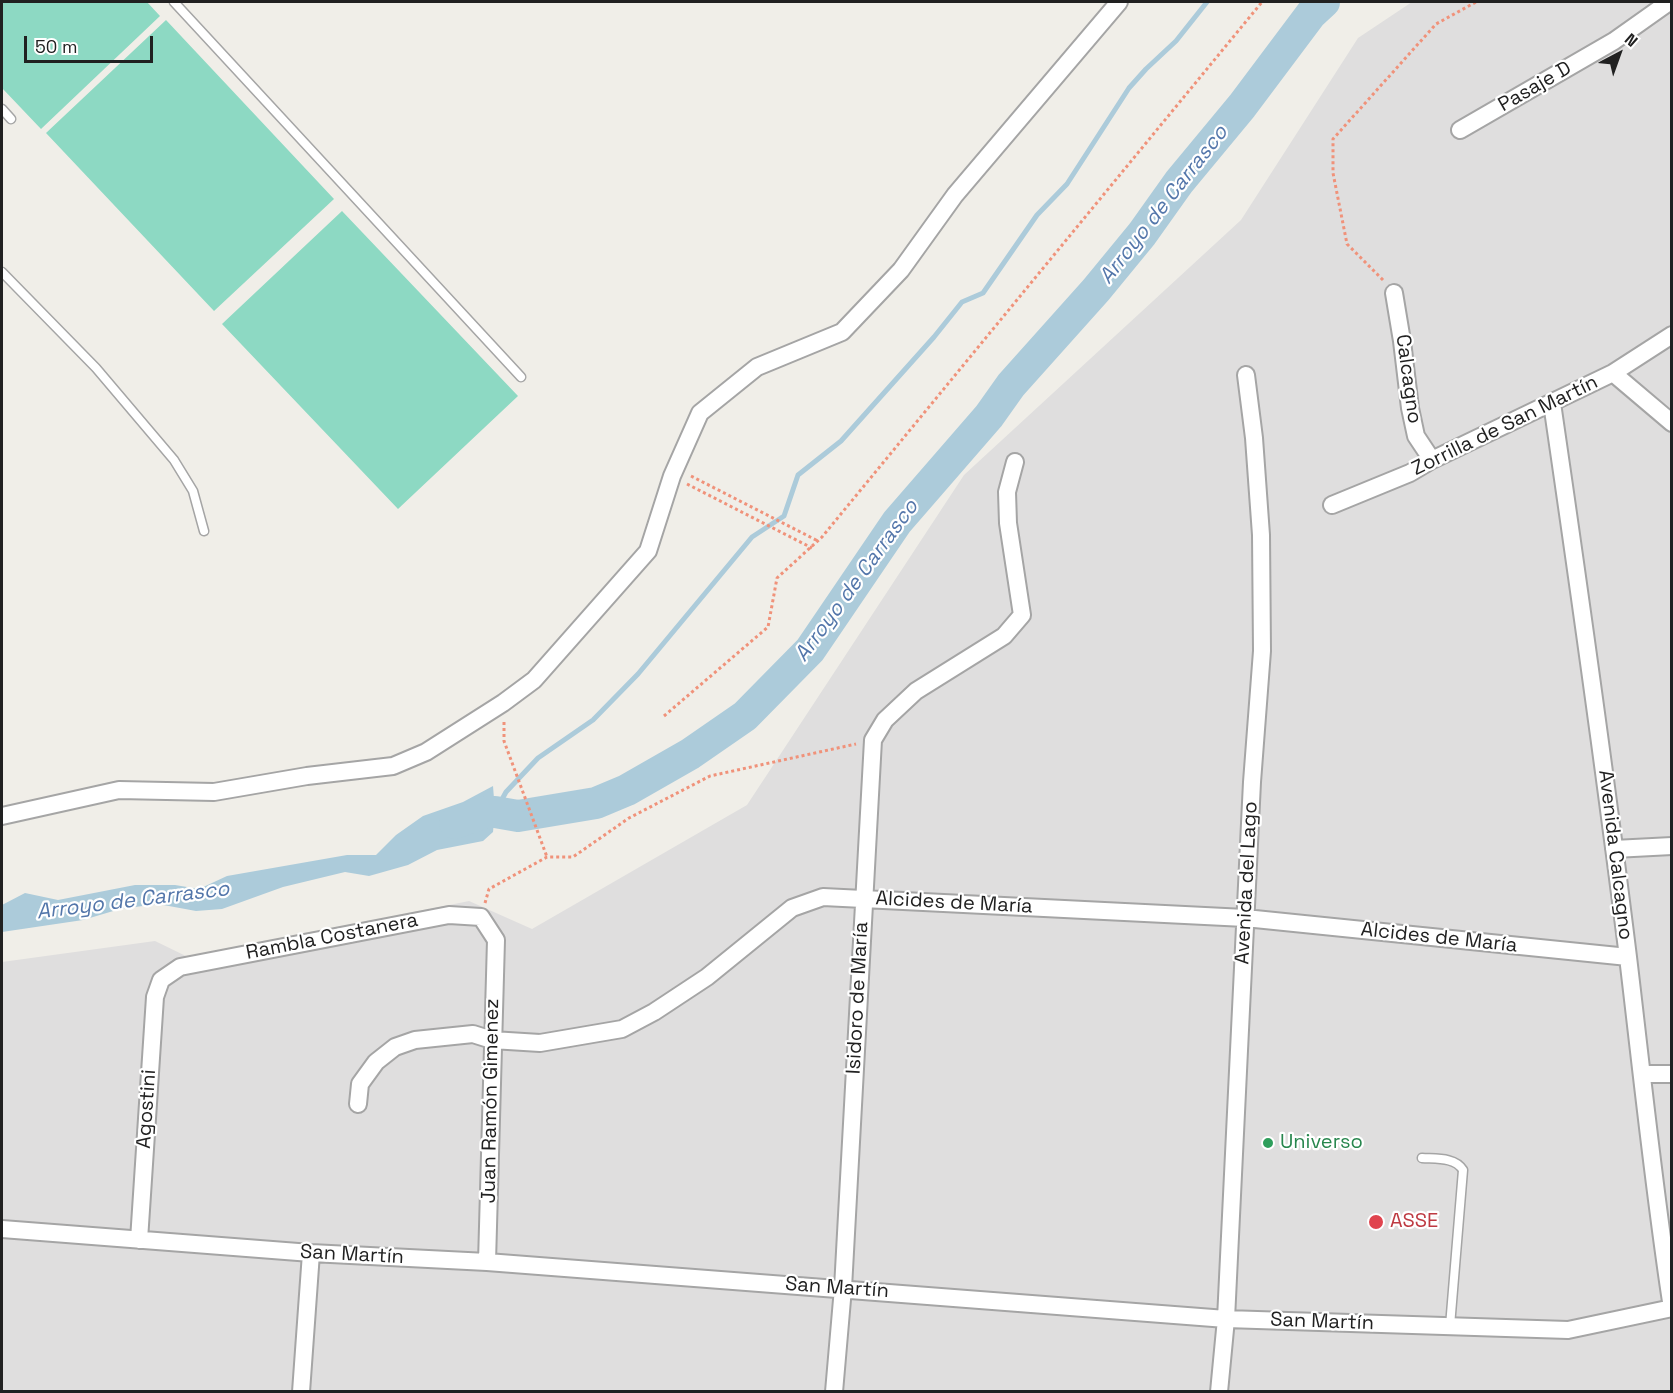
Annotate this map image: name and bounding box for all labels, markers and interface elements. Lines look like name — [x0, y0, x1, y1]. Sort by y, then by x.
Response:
scale bar — [27, 24, 156, 62]
north arrow — [1589, 24, 1649, 84]
text: N — [1620, 29, 1642, 51]
text: 50 m — [35, 35, 77, 58]
street label: Pasaje D — [1494, 57, 1576, 117]
water label: Arroyo de Carrasco — [1094, 121, 1234, 289]
street label: Calcagno — [1390, 333, 1426, 425]
street label: Zorrilla de San Martín — [1408, 371, 1602, 481]
water label: Arroyo de Carrasco — [790, 495, 924, 667]
street label: Avenida Calcagno — [1593, 769, 1637, 941]
street label: Avenida del Lago — [1231, 801, 1263, 965]
water label: Arroyo de Carrasco — [35, 877, 231, 925]
street label: Alcides de María — [875, 887, 1033, 919]
street label: Rambla Costanera — [244, 909, 420, 965]
street label: Alcides de María — [1359, 918, 1519, 958]
street label: Isidoro de María — [842, 921, 874, 1075]
street label: Juan Ramón Gimenez — [477, 998, 505, 1204]
street label: Agostini — [132, 1069, 162, 1149]
place label: Universo — [1280, 1131, 1363, 1155]
marker: Universo — [1261, 1136, 1275, 1150]
place label: ASSE — [1390, 1210, 1438, 1234]
marker: ASSE — [1367, 1213, 1385, 1231]
street label: San Martín — [300, 1240, 404, 1270]
street label: San Martín — [784, 1272, 890, 1304]
street label: San Martín — [1270, 1308, 1374, 1336]

